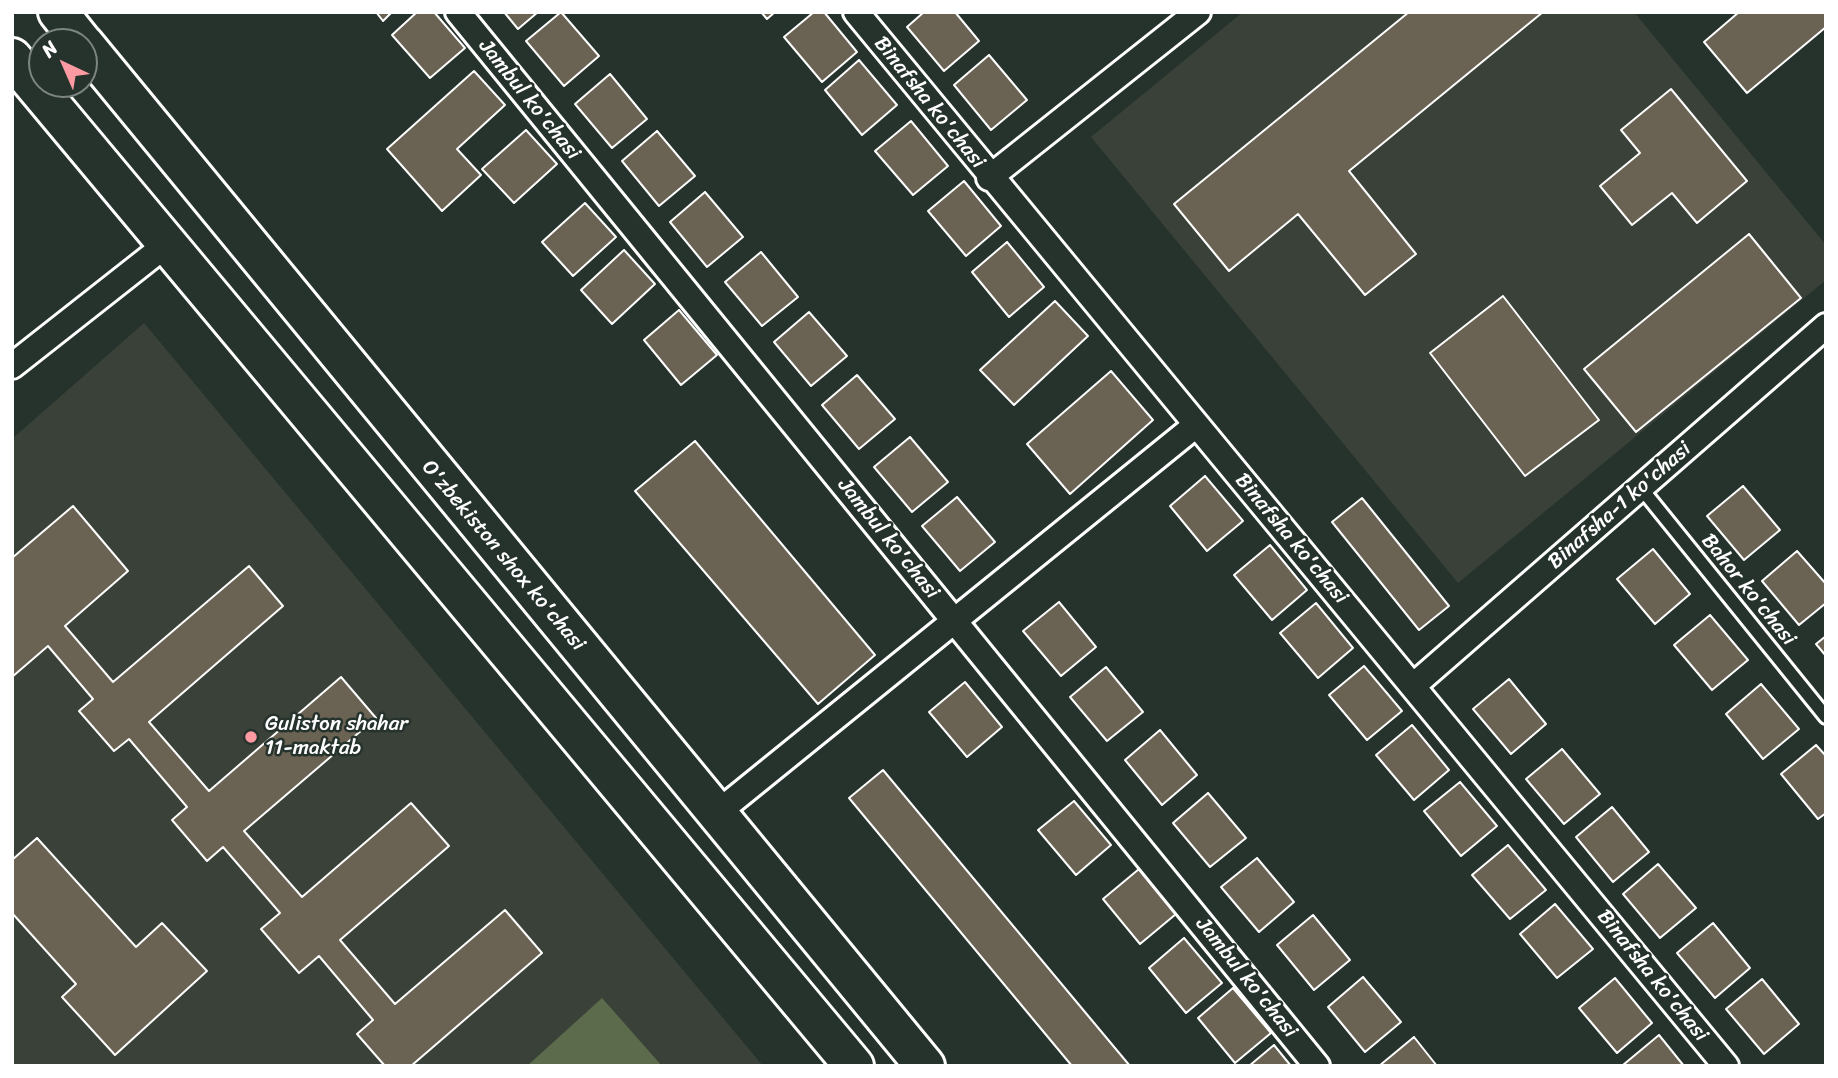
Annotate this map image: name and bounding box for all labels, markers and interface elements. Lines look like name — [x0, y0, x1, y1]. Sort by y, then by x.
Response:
north arrow — [28, 28, 98, 98]
street label: Binafsha ko'chasi — [868, 32, 990, 174]
text: N — [33, 33, 66, 65]
street label: Jambul ko'chasi — [473, 35, 585, 165]
street label: Binafsha-1 ko'chasi — [1543, 437, 1697, 575]
street label: O'zbekiston shox ko'chasi — [416, 456, 590, 656]
street label: Binafsha ko'chasi — [1229, 469, 1353, 609]
street label: Jambul ko'chasi — [832, 474, 944, 604]
street label: Bahor ko'chasi — [1695, 529, 1801, 651]
place label: Guliston shahar 11-maktab — [265, 712, 408, 762]
marker: Guliston shahar 11-maktab — [243, 729, 259, 745]
street label: Binafsha ko'chasi — [1591, 905, 1713, 1047]
street label: Jambul ko'chasi — [1190, 913, 1302, 1043]

